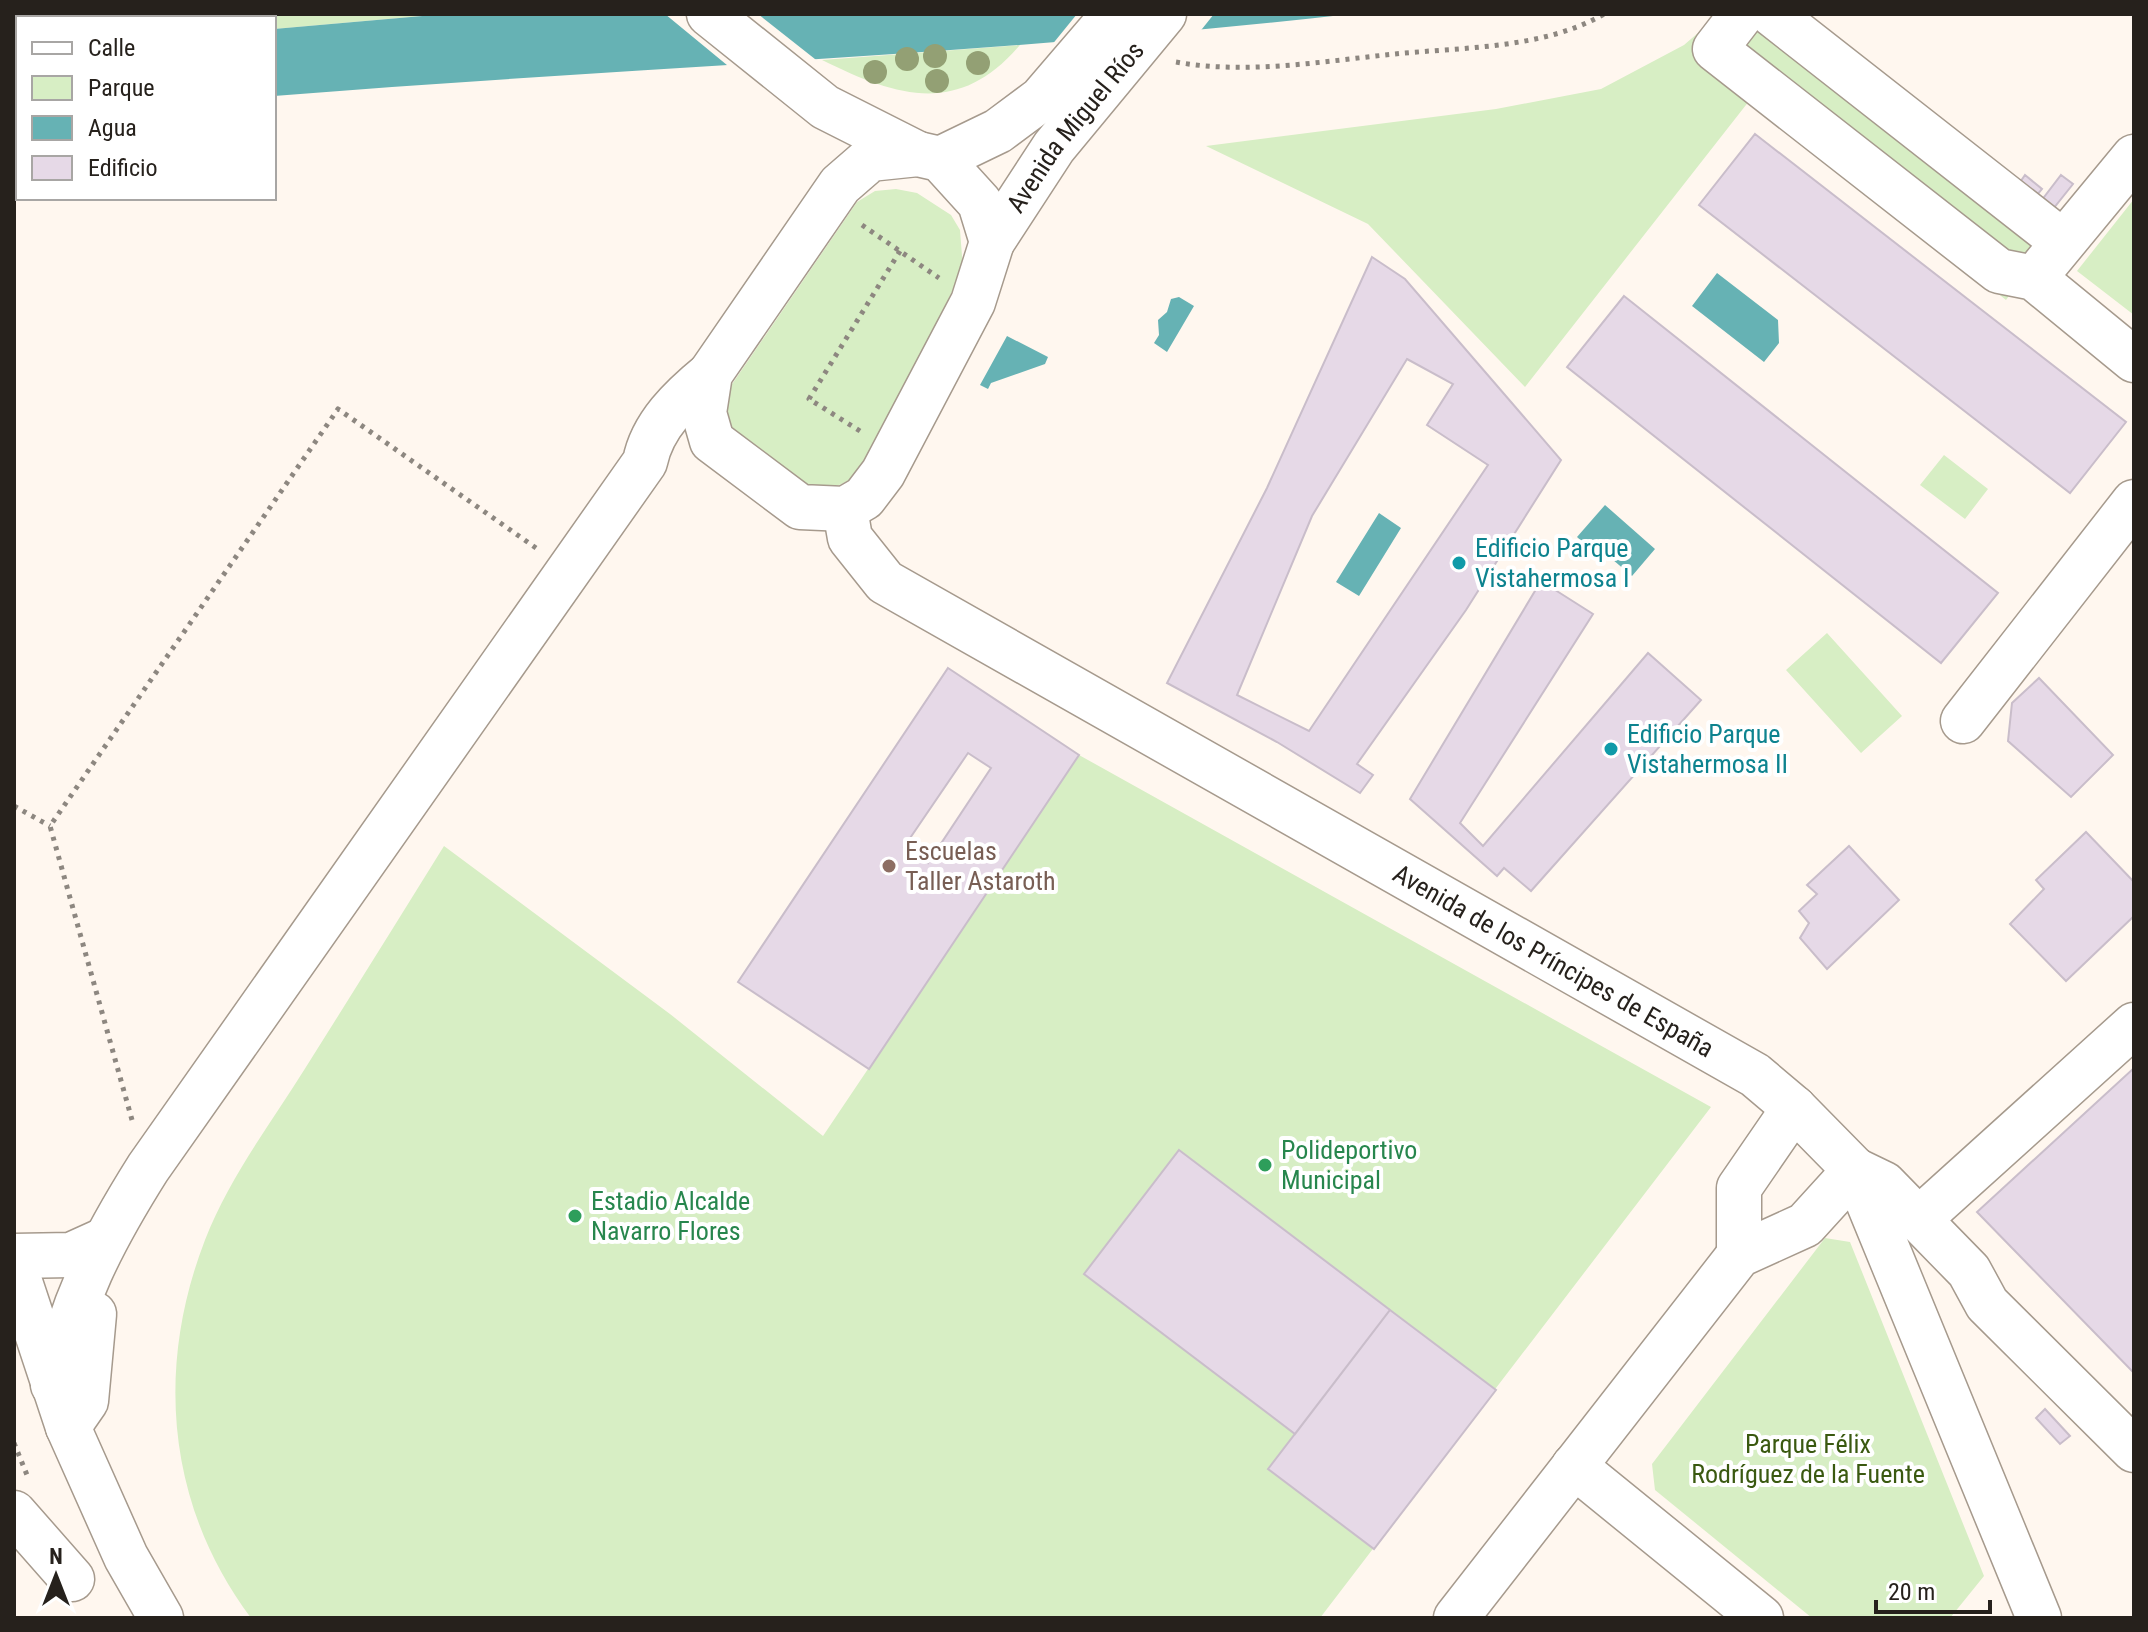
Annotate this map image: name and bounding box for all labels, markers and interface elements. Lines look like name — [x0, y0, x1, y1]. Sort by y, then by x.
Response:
legend — [16, 16, 276, 200]
text: Calle — [88, 34, 135, 62]
street label: Avenida Miguel Ríos — [1000, 36, 1150, 218]
text: Parque — [88, 74, 155, 102]
text: Agua — [88, 114, 137, 142]
text: Edificio — [88, 154, 158, 182]
place label: Edificio Parque Vistahermosa I — [1475, 533, 1630, 593]
marker: Edificio Parque Vistahermosa I — [1450, 554, 1468, 572]
place label: Edificio Parque Vistahermosa II — [1627, 719, 1788, 779]
marker: Edificio Parque Vistahermosa II — [1602, 740, 1620, 758]
place label: Escuelas Taller Astaroth — [905, 836, 1056, 896]
marker: Escuelas Taller Astaroth — [880, 857, 898, 875]
street label: Avenida de los Príncipes de España — [1388, 858, 1719, 1063]
place label: Polideportivo Municipal — [1281, 1135, 1417, 1195]
marker: Polideportivo Municipal — [1256, 1156, 1274, 1174]
place label: Estadio Alcalde Navarro Flores — [591, 1186, 750, 1246]
marker: Estadio Alcalde Navarro Flores — [566, 1207, 584, 1225]
park label: Parque Félix Rodríguez de la Fuente — [1691, 1429, 1925, 1489]
north arrow — [16, 1536, 96, 1616]
text: N — [49, 1544, 63, 1569]
scale bar — [1876, 1564, 1990, 1614]
text: 20 m — [1888, 1578, 1935, 1606]

